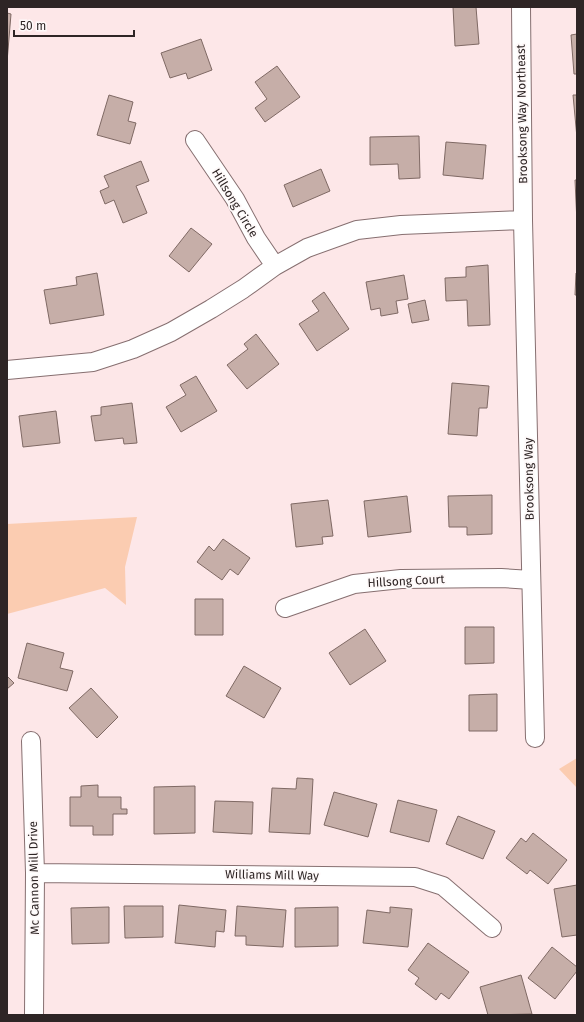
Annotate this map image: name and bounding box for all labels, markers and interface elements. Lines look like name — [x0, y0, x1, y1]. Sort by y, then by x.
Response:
scale bar — [14, 12, 134, 38]
text: 50 m — [20, 19, 46, 33]
street label: Brooksong Way Northeast — [514, 43, 530, 184]
street label: Hillsong Circle — [209, 166, 261, 240]
street label: Brooksong Way — [521, 438, 537, 520]
street label: Hillsong Court — [367, 572, 446, 590]
street label: Mc Cannon Mill Drive — [26, 821, 42, 935]
street label: Williams Mill Way — [225, 867, 319, 883]

